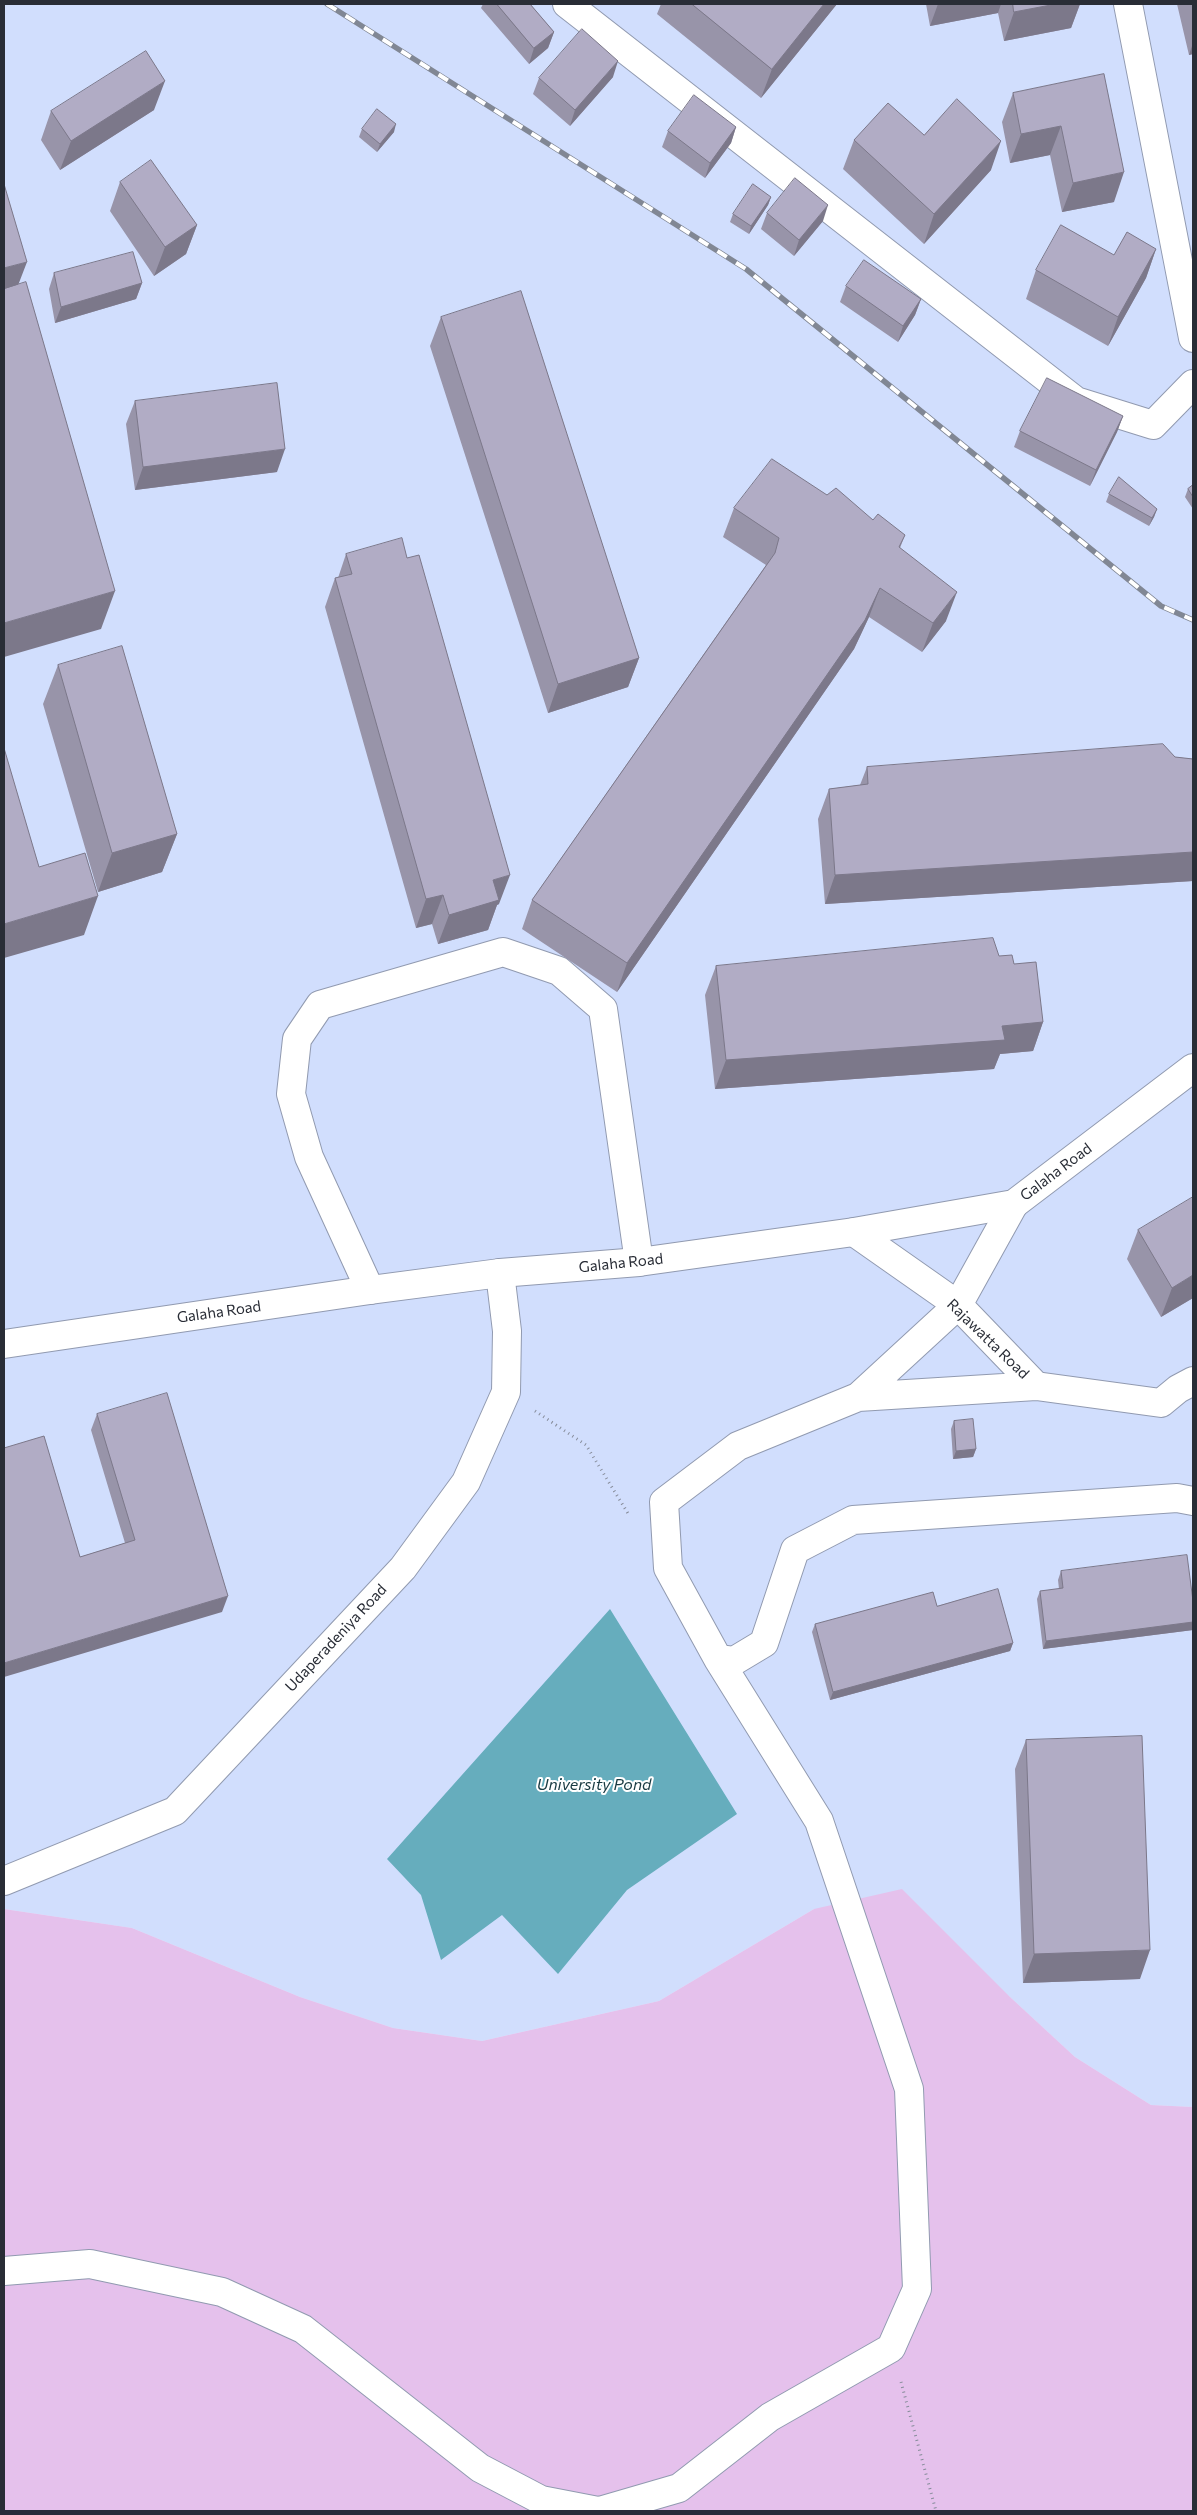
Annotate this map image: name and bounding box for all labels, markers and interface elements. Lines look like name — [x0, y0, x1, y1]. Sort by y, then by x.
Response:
street label: Galaha Road — [1017, 1139, 1095, 1205]
street label: Galaha Road — [578, 1250, 664, 1276]
street label: Rajawatta Road — [943, 1295, 1033, 1383]
street label: Galaha Road — [176, 1297, 262, 1327]
street label: Udaperadeniya Road — [282, 1581, 390, 1695]
water label: University Pond — [537, 1775, 651, 1795]

